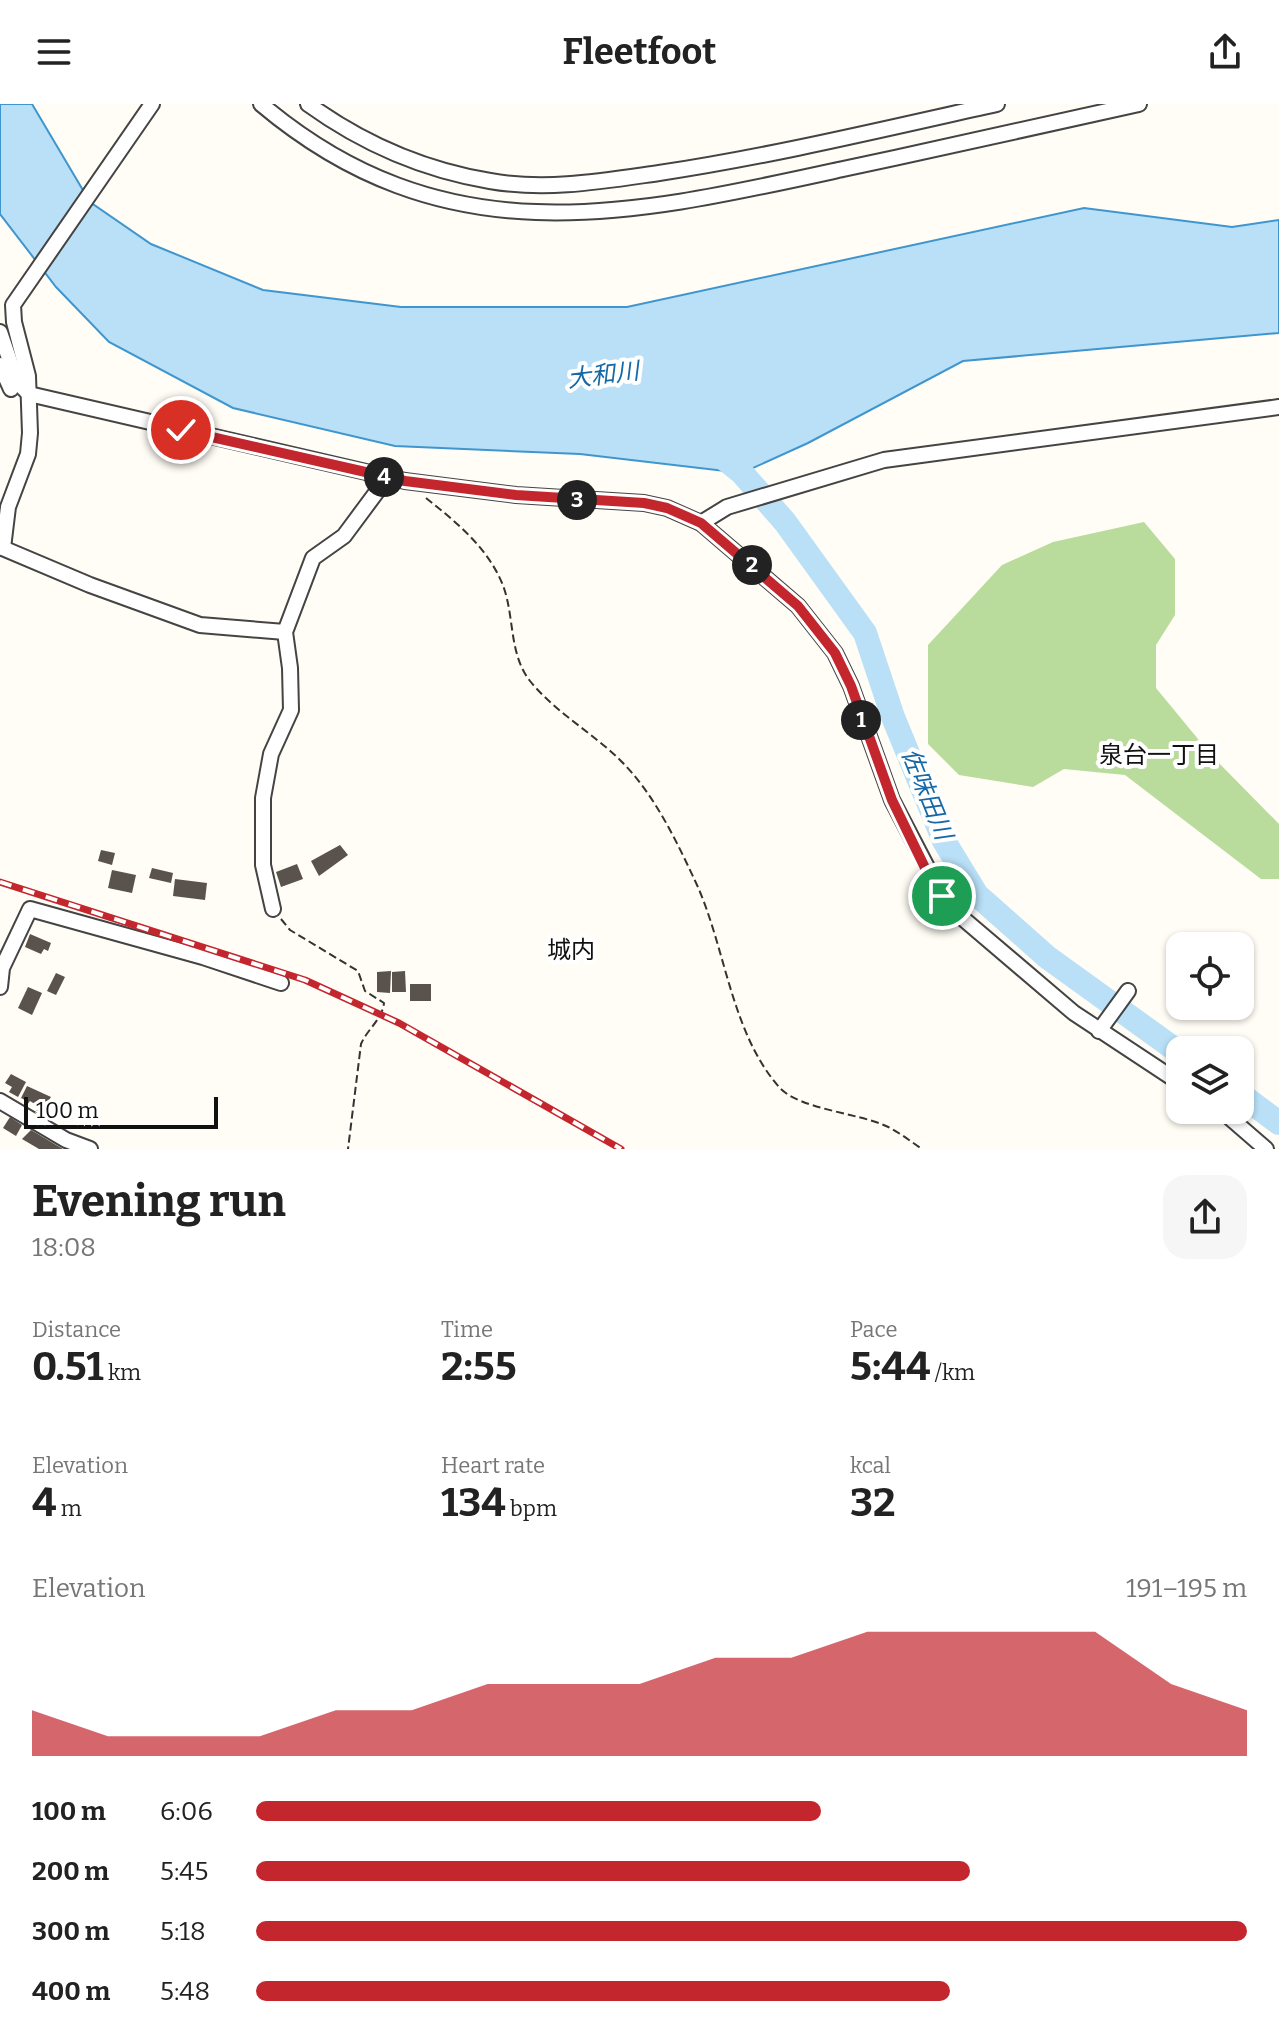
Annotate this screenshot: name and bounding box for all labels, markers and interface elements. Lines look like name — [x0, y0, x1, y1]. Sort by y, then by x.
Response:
icon: menu — [32, 30, 76, 74]
text: Fleetfoot — [562, 30, 717, 74]
icon: share — [1203, 30, 1247, 74]
water label: 大和川 — [566, 356, 643, 393]
pin — [147, 396, 215, 464]
icon: check — [159, 408, 203, 452]
pin: 4 — [364, 457, 404, 497]
text: 4 — [377, 463, 391, 490]
pin: 3 — [557, 480, 597, 520]
text: 3 — [571, 486, 583, 513]
pin: 2 — [732, 545, 772, 585]
text: 2 — [746, 551, 758, 578]
pin: 1 — [841, 700, 881, 740]
text: 1 — [856, 706, 866, 733]
district label: 泉台一丁目 — [1099, 741, 1219, 769]
water label: 佐味田川 — [896, 744, 959, 847]
pin — [908, 862, 976, 930]
icon: arrive — [920, 874, 964, 918]
map controls — [1166, 932, 1254, 1124]
button: locate — [1166, 932, 1254, 1020]
district label: 城内 — [547, 936, 595, 964]
button: layers — [1166, 1036, 1254, 1124]
scale bar — [24, 1093, 218, 1129]
text: 100 m — [36, 1097, 99, 1124]
text: Evening run — [32, 1175, 286, 1228]
button: share — [1163, 1175, 1247, 1259]
text: 18:08 — [32, 1232, 96, 1263]
text: Distance — [32, 1316, 121, 1343]
text: Time — [441, 1316, 493, 1343]
text: Pace — [850, 1316, 898, 1343]
text: 0.51 — [32, 1343, 103, 1391]
text: 2:55 — [441, 1343, 517, 1391]
text: 5:44 — [850, 1343, 930, 1391]
text: km — [103, 1359, 141, 1386]
text: /km — [930, 1359, 975, 1386]
text: Elevation — [32, 1452, 128, 1479]
text: Heart rate — [441, 1452, 545, 1479]
text: kcal — [850, 1452, 891, 1479]
text: 4 — [32, 1479, 56, 1527]
text: 134 — [441, 1479, 506, 1527]
text: 32 — [850, 1479, 896, 1527]
text: m — [56, 1495, 82, 1522]
text: bpm — [506, 1495, 557, 1522]
text: Elevation — [32, 1573, 145, 1604]
text: 191–195 m — [1126, 1573, 1247, 1604]
text: 100 m — [32, 1796, 106, 1827]
text: 6:06 — [160, 1796, 213, 1827]
text: 200 m — [32, 1856, 109, 1887]
text: 5:45 — [160, 1856, 208, 1887]
text: 300 m — [32, 1916, 109, 1947]
text: 5:18 — [160, 1916, 206, 1947]
text: 400 m — [32, 1976, 110, 2007]
text: 5:48 — [160, 1976, 210, 2007]

